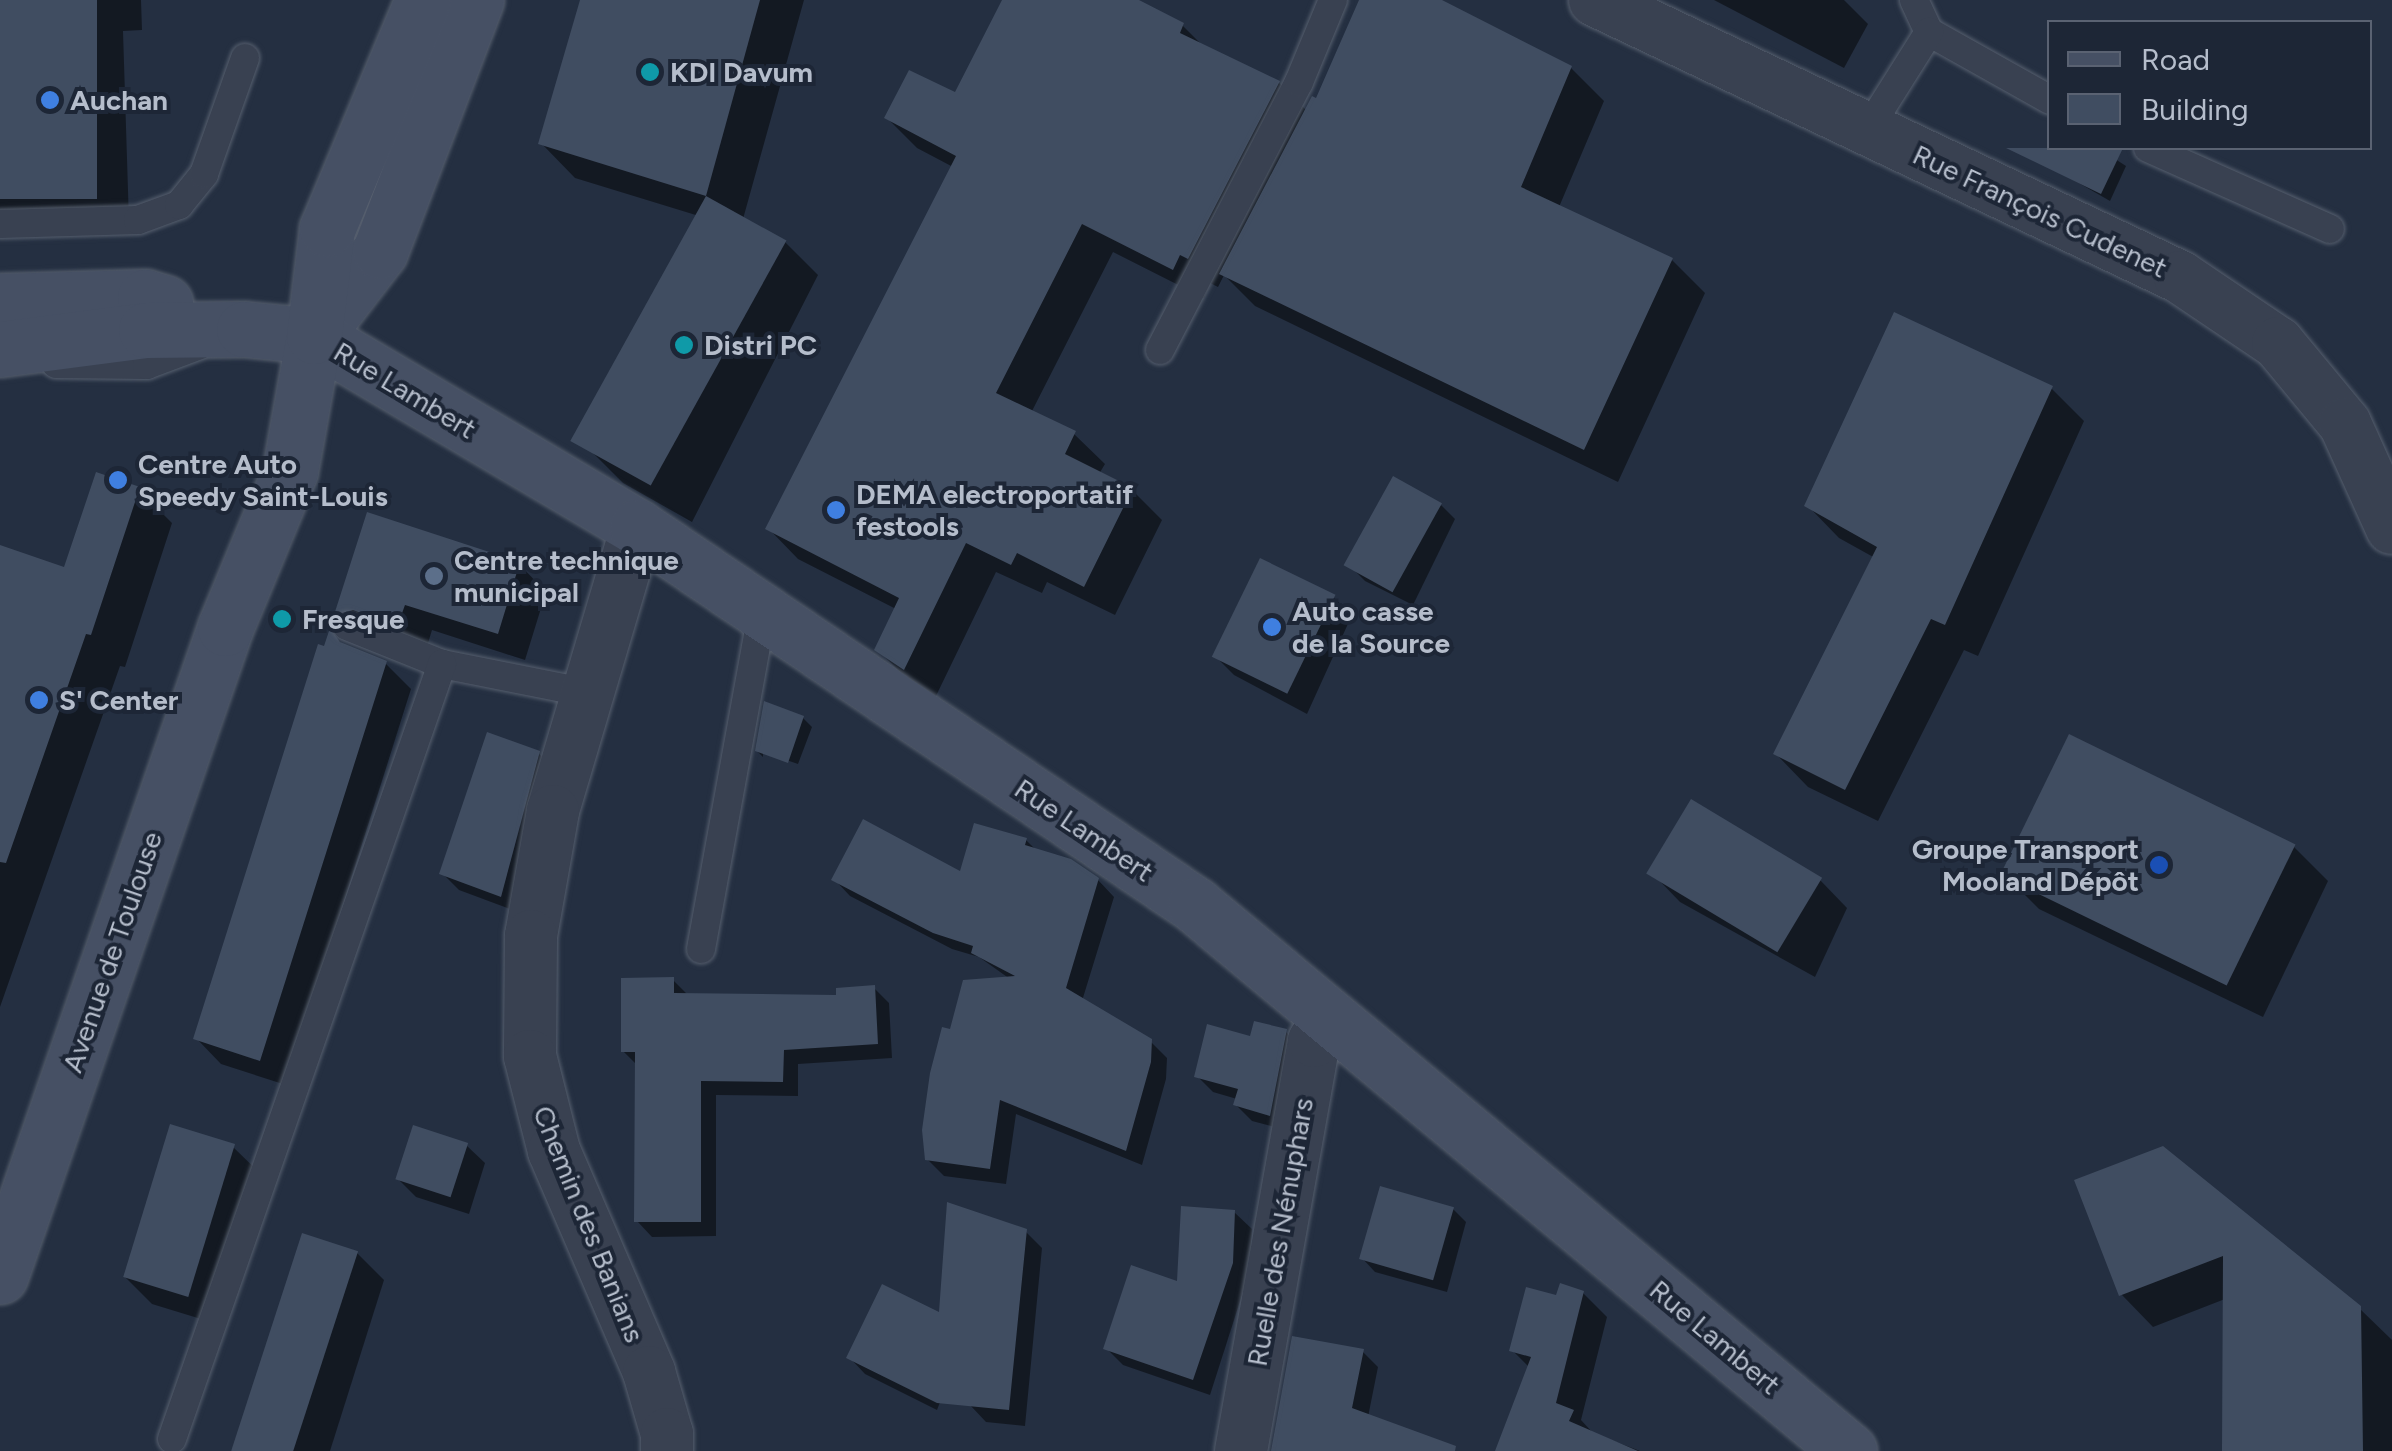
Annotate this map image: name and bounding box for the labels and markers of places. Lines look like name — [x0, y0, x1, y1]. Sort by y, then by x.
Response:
place label: KDI Davum — [670, 55, 813, 89]
marker: KDI Davum — [639, 61, 661, 83]
place label: Auchan — [70, 83, 168, 117]
marker: Auchan — [39, 89, 61, 111]
place label: Distri PC — [704, 328, 817, 362]
marker: Distri PC — [673, 334, 695, 356]
place label: Centre Auto Speedy Saint-Louis — [138, 447, 388, 513]
marker: Centre Auto Speedy Saint-Louis — [107, 469, 129, 491]
place label: DEMA electroportatif festools — [856, 477, 1133, 543]
marker: DEMA electroportatif festools — [825, 499, 847, 521]
place label: Centre technique municipal — [454, 543, 679, 609]
marker: Centre technique municipal — [423, 565, 445, 587]
place label: Auto casse de la Source — [1292, 594, 1450, 660]
place label: Fresque — [302, 602, 404, 636]
marker: Fresque — [271, 608, 293, 630]
marker: Auto casse de la Source — [1261, 616, 1283, 638]
place label: S' Center — [59, 683, 178, 717]
marker: S' Center — [28, 689, 50, 711]
place label: Groupe Transport Mooland Dépôt — [1912, 832, 2139, 898]
marker: Groupe Transport Mooland Dépôt — [2148, 854, 2170, 876]

